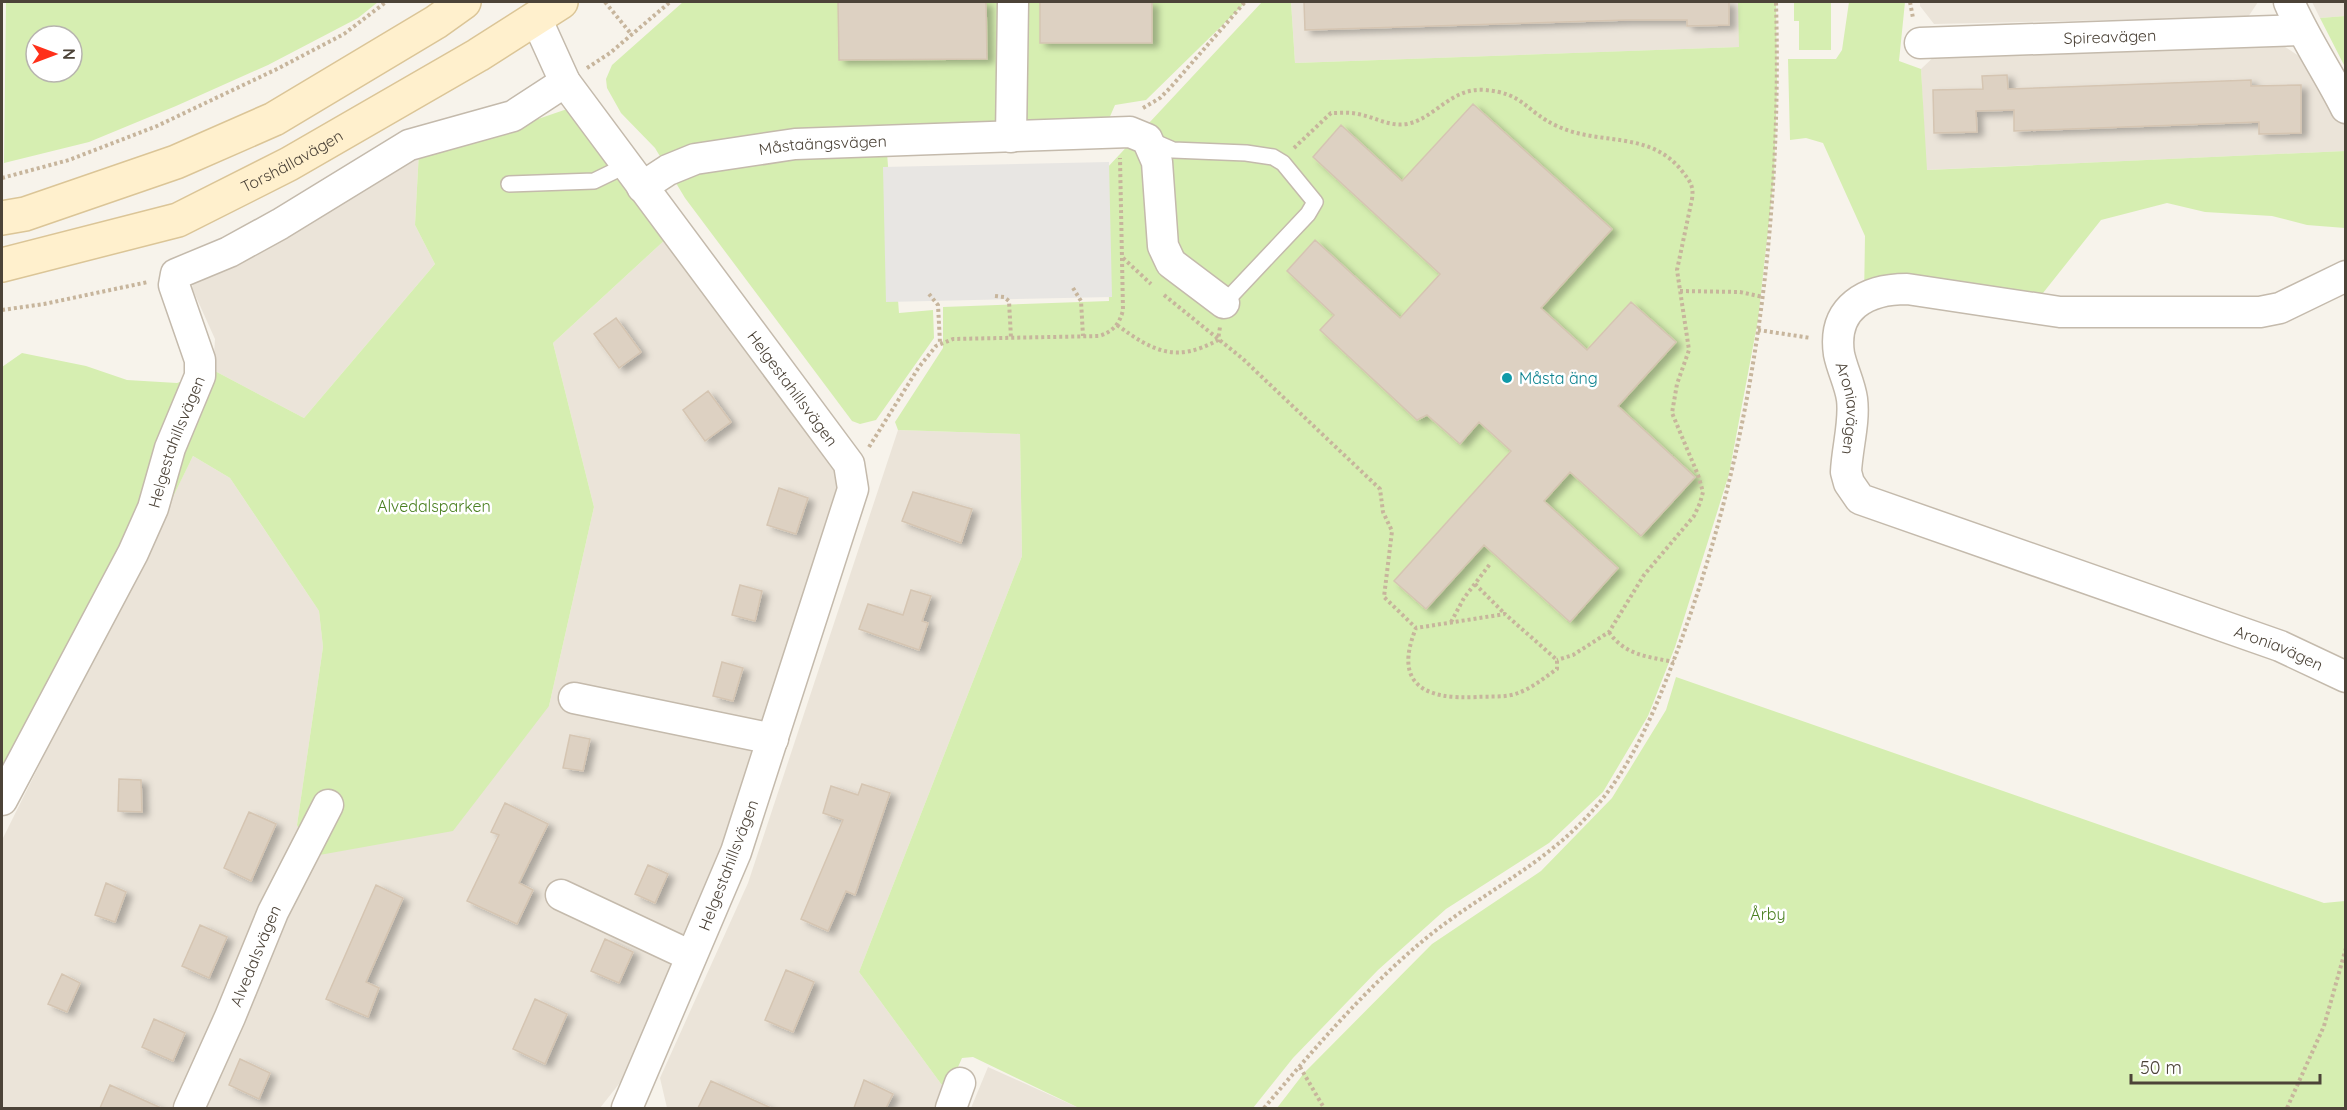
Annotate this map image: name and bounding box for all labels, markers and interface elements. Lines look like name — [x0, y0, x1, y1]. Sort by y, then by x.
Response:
north arrow — [24, 24, 84, 84]
street label: Spireavägen — [2063, 25, 2157, 48]
text: N — [59, 48, 79, 60]
street label: Torshällavägen — [238, 125, 346, 197]
street label: Måstaängsvägen — [758, 131, 887, 159]
street label: Helgestahillsvägen — [743, 327, 842, 450]
street label: Aroniavägen — [1832, 359, 1863, 456]
place label: Måsta äng — [1519, 368, 1598, 388]
marker: Måsta äng — [1500, 371, 1514, 385]
street label: Helgestahillsvägen — [144, 373, 209, 510]
park label: Alvedalsparken — [377, 496, 491, 516]
street label: Aroniavägen — [2232, 621, 2326, 675]
street label: Helgestahillsvägen — [694, 797, 762, 933]
street label: Alvedalsvägen — [225, 902, 285, 1009]
park label: Årby — [1750, 904, 1786, 924]
scale bar — [2131, 1047, 2320, 1085]
text: 50 m — [2140, 1056, 2182, 1079]

